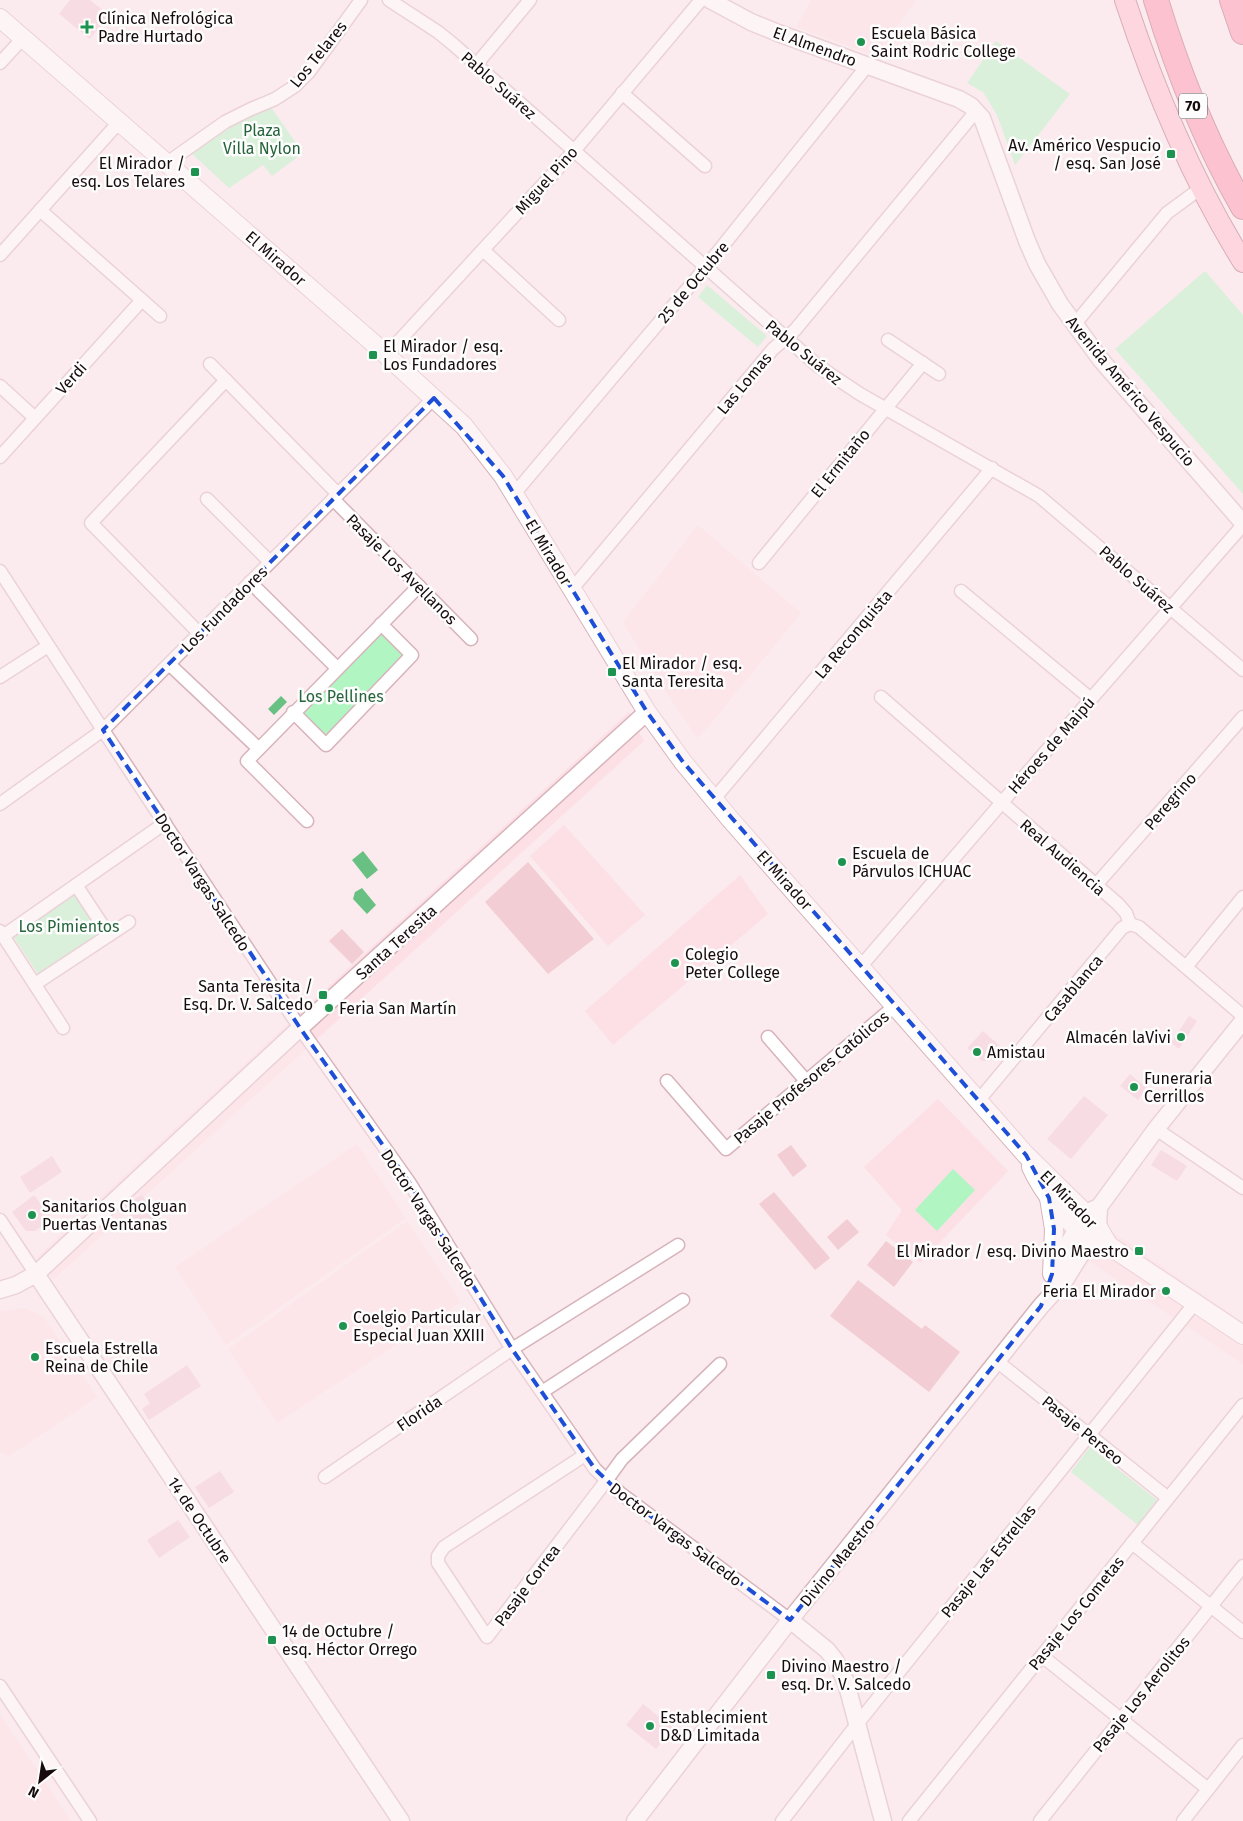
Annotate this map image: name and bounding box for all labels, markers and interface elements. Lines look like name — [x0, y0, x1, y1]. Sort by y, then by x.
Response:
place label: Clínica Nefrológica Padre Hurtado — [98, 9, 233, 46]
street label: Los Telares — [286, 17, 351, 91]
marker: Clínica Nefrológica Padre Hurtado — [80, 20, 94, 34]
street label: El Almendro — [770, 23, 859, 70]
place label: Escuela Básica Saint Rodric College — [871, 24, 1016, 61]
marker: Escuela Básica Saint Rodric College — [855, 36, 867, 48]
street label: Pablo Suárez — [457, 48, 540, 123]
road number: 70 — [1179, 94, 1207, 118]
park label: Plaza Villa Nylon — [223, 121, 301, 158]
place label: Av. Américo Vespucio / esq. San José — [1008, 136, 1161, 173]
street label: Miguel Pino — [511, 143, 582, 218]
marker: Av. Américo Vespucio / esq. San José — [1165, 148, 1177, 160]
place label: El Mirador / esq. Los Telares — [71, 154, 185, 191]
marker: El Mirador / esq. Los Telares — [189, 166, 201, 178]
street label: El Mirador — [242, 227, 310, 290]
street label: 25 de Octubre — [654, 238, 733, 327]
street label: Avenida Américo Vespucio — [1062, 312, 1199, 470]
street label: Pablo Suárez — [762, 316, 846, 389]
place label: El Mirador / esq. Los Fundadores — [383, 337, 503, 374]
marker: El Mirador / esq. Los Fundadores — [367, 349, 379, 361]
street label: Las Lomas — [713, 349, 776, 418]
street label: Verdi — [52, 358, 91, 398]
street label: El Ermitaño — [807, 425, 874, 502]
street label: Pasaje Los Avellanos — [342, 510, 461, 629]
street label: El Mirador — [521, 516, 576, 589]
street label: Pablo Suárez — [1095, 542, 1178, 617]
street label: Los Fundadores — [177, 562, 271, 656]
street label: La Reconquista — [811, 586, 896, 683]
place label: El Mirador / esq. Santa Teresita — [622, 654, 742, 691]
marker: El Mirador / esq. Santa Teresita — [606, 666, 618, 678]
park label: Los Pellines — [298, 687, 384, 706]
street label: Héroes de Maipú — [1004, 693, 1099, 798]
street label: Peregrino — [1140, 769, 1200, 834]
street label: Doctor Vargas Salcedo — [151, 810, 254, 955]
street label: Real Audiencia — [1016, 815, 1109, 900]
place label: Escuela de Párvulos ICHUAC — [852, 844, 971, 881]
street label: El Mirador — [753, 847, 817, 915]
marker: Escuela de Párvulos ICHUAC — [836, 856, 848, 868]
street label: Santa Teresita — [352, 901, 441, 984]
park label: Los Pimientos — [18, 917, 120, 936]
place label: Colegio Peter College — [685, 945, 780, 982]
street label: Casablanca — [1040, 951, 1107, 1026]
marker: Colegio Peter College — [669, 957, 681, 969]
place label: Santa Teresita / Esq. Dr. V. Salcedo — [183, 977, 313, 1014]
marker: Santa Teresita / Esq. Dr. V. Salcedo — [317, 989, 329, 1001]
place label: Feria San Martín — [339, 999, 457, 1018]
marker: Feria San Martín — [323, 1002, 335, 1014]
street label: Pasaje Profesores Católicos — [730, 1007, 893, 1148]
place label: Almacén laVivi — [1066, 1028, 1171, 1047]
marker: Almacén laVivi — [1175, 1031, 1187, 1043]
place label: Amistau — [987, 1043, 1046, 1062]
marker: Amistau — [971, 1046, 983, 1058]
place label: Funeraria Cerrillos — [1144, 1069, 1212, 1106]
marker: Funeraria Cerrillos — [1128, 1081, 1140, 1093]
street label: Doctor Vargas Salcedo — [377, 1146, 480, 1291]
street label: El Mirador — [1036, 1166, 1102, 1233]
place label: Sanitarios Cholguan Puertas Ventanas — [42, 1197, 187, 1234]
marker: Sanitarios Cholguan Puertas Ventanas — [26, 1209, 38, 1221]
place label: El Mirador / esq. Divino Maestro — [896, 1242, 1129, 1261]
marker: El Mirador / esq. Divino Maestro — [1133, 1245, 1145, 1257]
place label: Feria El Mirador — [1043, 1282, 1157, 1301]
marker: Feria El Mirador — [1160, 1285, 1172, 1297]
place label: Coelgio Particular Especial Juan XXIII — [353, 1308, 485, 1345]
marker: Coelgio Particular Especial Juan XXIII — [337, 1320, 349, 1332]
place label: Escuela Estrella Reina de Chile — [45, 1339, 158, 1376]
marker: Escuela Estrella Reina de Chile — [29, 1351, 41, 1363]
street label: Florida — [393, 1391, 446, 1435]
street label: Pasaje Perseo — [1038, 1392, 1127, 1469]
street label: 14 de Octubre — [164, 1474, 235, 1567]
street label: Doctor Vargas Salcedo — [606, 1478, 746, 1590]
street label: Pasaje Las Estrellas — [937, 1501, 1040, 1622]
street label: Divino Maestro — [796, 1514, 879, 1610]
street label: Pasaje Correa — [491, 1541, 564, 1630]
street label: Pasaje Los Cometas — [1025, 1553, 1128, 1674]
place label: 14 de Octubre / esq. Héctor Orrego — [282, 1622, 417, 1659]
street label: Pasaje Los Aerolitos — [1089, 1633, 1194, 1756]
marker: 14 de Octubre / esq. Héctor Orrego — [266, 1634, 278, 1646]
place label: Divino Maestro / esq. Dr. V. Salcedo — [781, 1657, 911, 1694]
marker: Divino Maestro / esq. Dr. V. Salcedo — [765, 1669, 777, 1681]
place label: Establecimient D&D Limitada — [660, 1708, 768, 1745]
marker: Establecimient D&D Limitada — [644, 1720, 656, 1732]
north arrow — [15, 1756, 65, 1806]
text: N — [25, 1782, 42, 1802]

